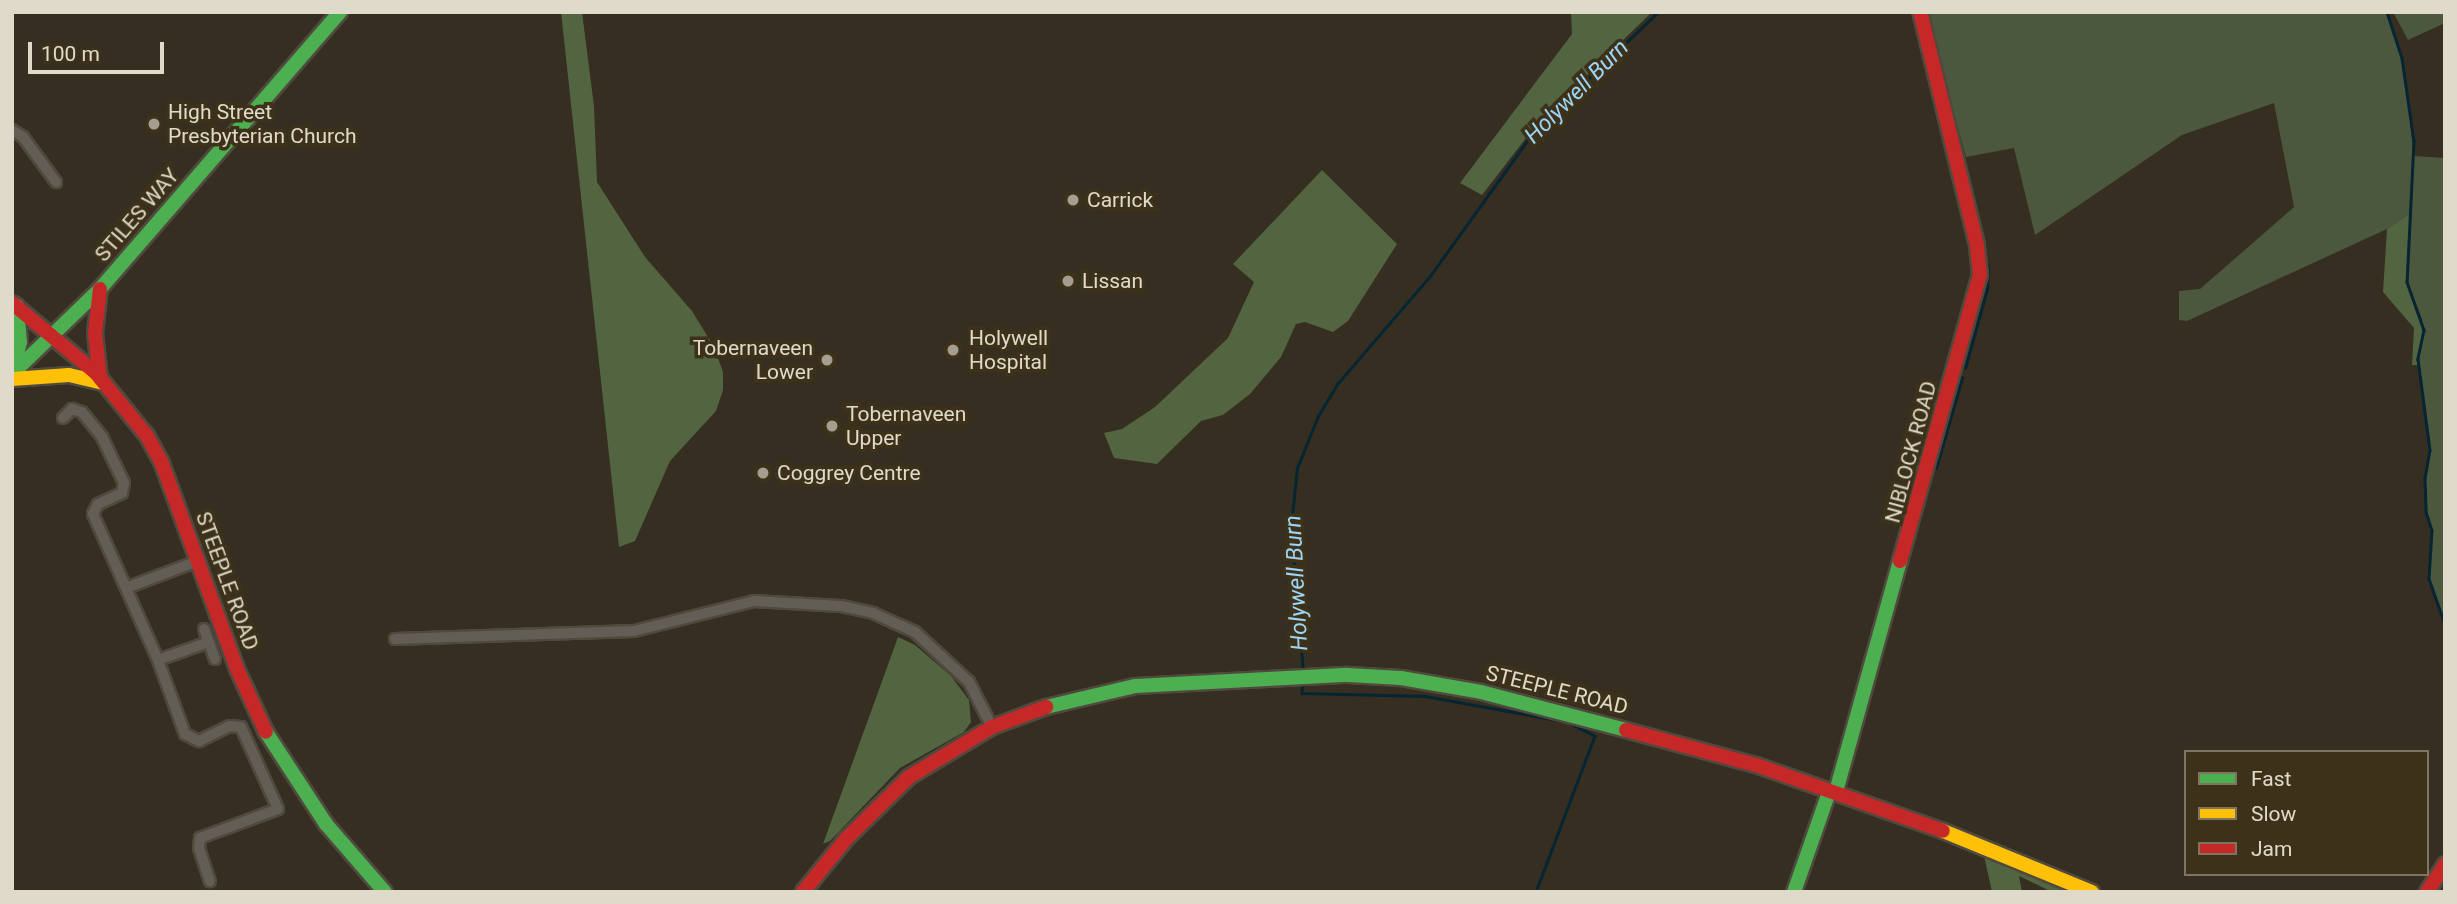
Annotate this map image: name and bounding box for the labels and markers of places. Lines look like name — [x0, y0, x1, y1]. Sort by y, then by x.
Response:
place label: High Street Presbyterian Church — [168, 99, 357, 149]
marker: High Street Presbyterian Church — [146, 116, 162, 132]
place label: Carrick — [1087, 187, 1153, 213]
marker: Carrick — [1065, 192, 1081, 208]
place label: Lissan — [1082, 268, 1143, 294]
marker: Lissan — [1060, 273, 1076, 289]
place label: Holywell Hospital — [969, 325, 1048, 375]
place label: Tobernaveen Lower — [693, 335, 813, 385]
marker: Holywell Hospital — [943, 340, 963, 360]
marker: Tobernaveen Lower — [819, 352, 835, 368]
place label: Tobernaveen Upper — [846, 401, 966, 451]
marker: Tobernaveen Upper — [824, 418, 840, 434]
place label: Coggrey Centre — [777, 460, 921, 486]
marker: Coggrey Centre — [755, 465, 771, 481]

